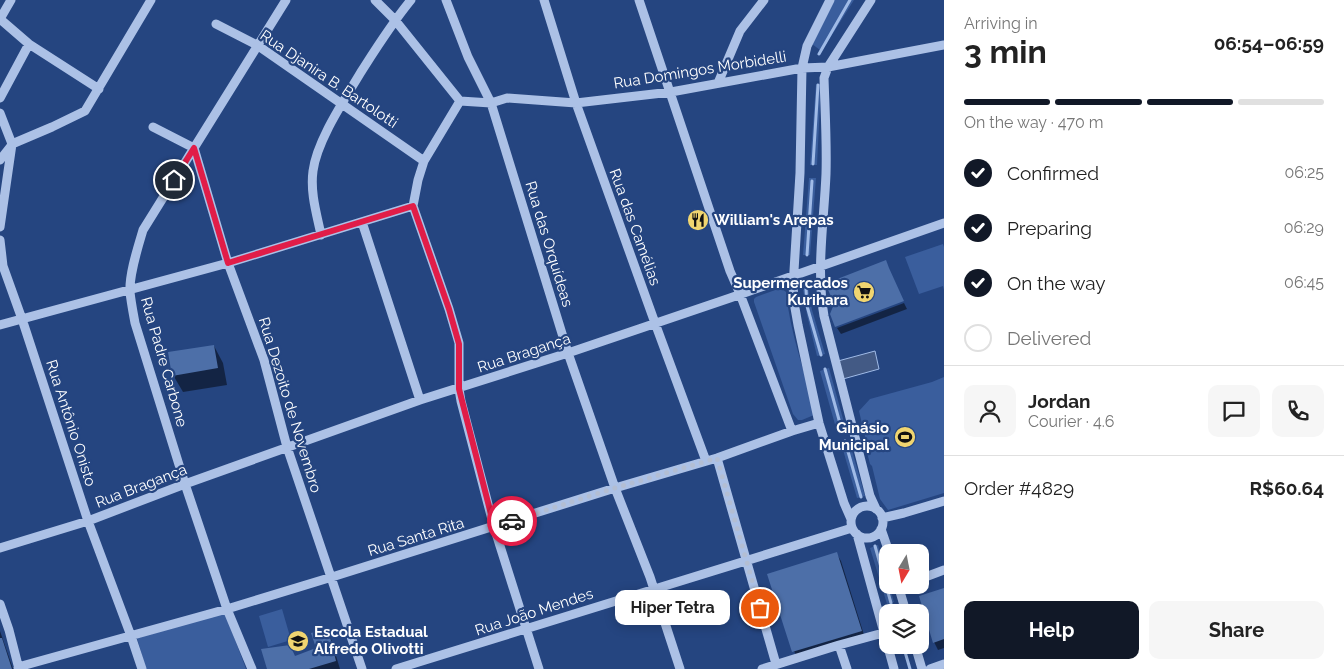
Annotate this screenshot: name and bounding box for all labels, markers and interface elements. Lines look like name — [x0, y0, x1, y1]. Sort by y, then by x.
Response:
text: Arriving in — [964, 14, 1038, 33]
street label: Rua Djanira B. Bartolotti — [257, 26, 401, 132]
text: 06:54–06:59 — [1214, 32, 1324, 54]
text: 3 min — [964, 33, 1047, 70]
street label: Rua Domingos Morbidelli — [612, 47, 788, 93]
text: On the way · 470 m — [964, 113, 1104, 132]
pin — [153, 159, 195, 201]
icon: check — [964, 159, 992, 187]
text: Confirmed — [1007, 162, 1099, 184]
text: 06:25 — [1284, 163, 1324, 182]
icon: home — [160, 166, 188, 194]
street label: Rua das Camélias — [606, 166, 664, 288]
street label: Rua das Orquídeas — [521, 179, 577, 309]
restaurant icon: William's Arepas — [686, 208, 710, 232]
place label: William's Arepas — [714, 211, 834, 229]
icon: check — [964, 214, 992, 242]
text: Preparing — [1007, 217, 1092, 239]
text: 06:29 — [1284, 218, 1324, 237]
icon: check — [964, 269, 992, 297]
text: On the way — [1007, 272, 1106, 294]
text: 06:45 — [1284, 273, 1324, 292]
place label: Supermercados Kurihara — [733, 274, 848, 309]
supermarket icon: Supermercados Kurihara — [852, 280, 876, 304]
street label: Rua Padre Carbone — [137, 295, 191, 429]
street label: Rua Dezoito de Novembro — [255, 315, 325, 495]
text: Delivered — [1007, 327, 1091, 349]
street label: Rua Bragança — [475, 330, 573, 376]
street label: Rua Antônio Onisto — [42, 358, 100, 489]
button: person — [964, 385, 1016, 437]
button: chat — [1208, 385, 1260, 437]
button: phone — [1272, 385, 1324, 437]
text: Jordan — [1028, 390, 1091, 412]
text: Courier · 4.6 — [1028, 412, 1114, 431]
place label: Ginásio Municipal — [819, 419, 889, 454]
sports icon: Ginásio Municipal — [893, 425, 917, 449]
street label: Rua Bragança — [93, 460, 189, 512]
text: Order #4829 — [964, 477, 1074, 499]
text: R$60.64 — [1249, 477, 1324, 499]
courier — [487, 496, 537, 546]
icon: car — [498, 507, 526, 535]
street label: Rua Santa Rita — [366, 514, 466, 560]
north arrow — [879, 544, 929, 594]
map controls — [879, 544, 929, 654]
street label: Rua João Mendes — [473, 584, 595, 640]
pin — [739, 587, 781, 629]
callout: Hiper Tetra — [615, 590, 730, 626]
icon: bag — [746, 594, 774, 622]
text: Hiper Tetra — [630, 598, 715, 617]
button: Help — [964, 601, 1139, 659]
button: Share — [1149, 601, 1324, 659]
button: layers — [879, 604, 929, 654]
place label: Escola Estadual Alfredo Olivotti — [314, 623, 428, 658]
school or university icon: Escola Estadual Alfredo Olivotti — [286, 629, 310, 653]

